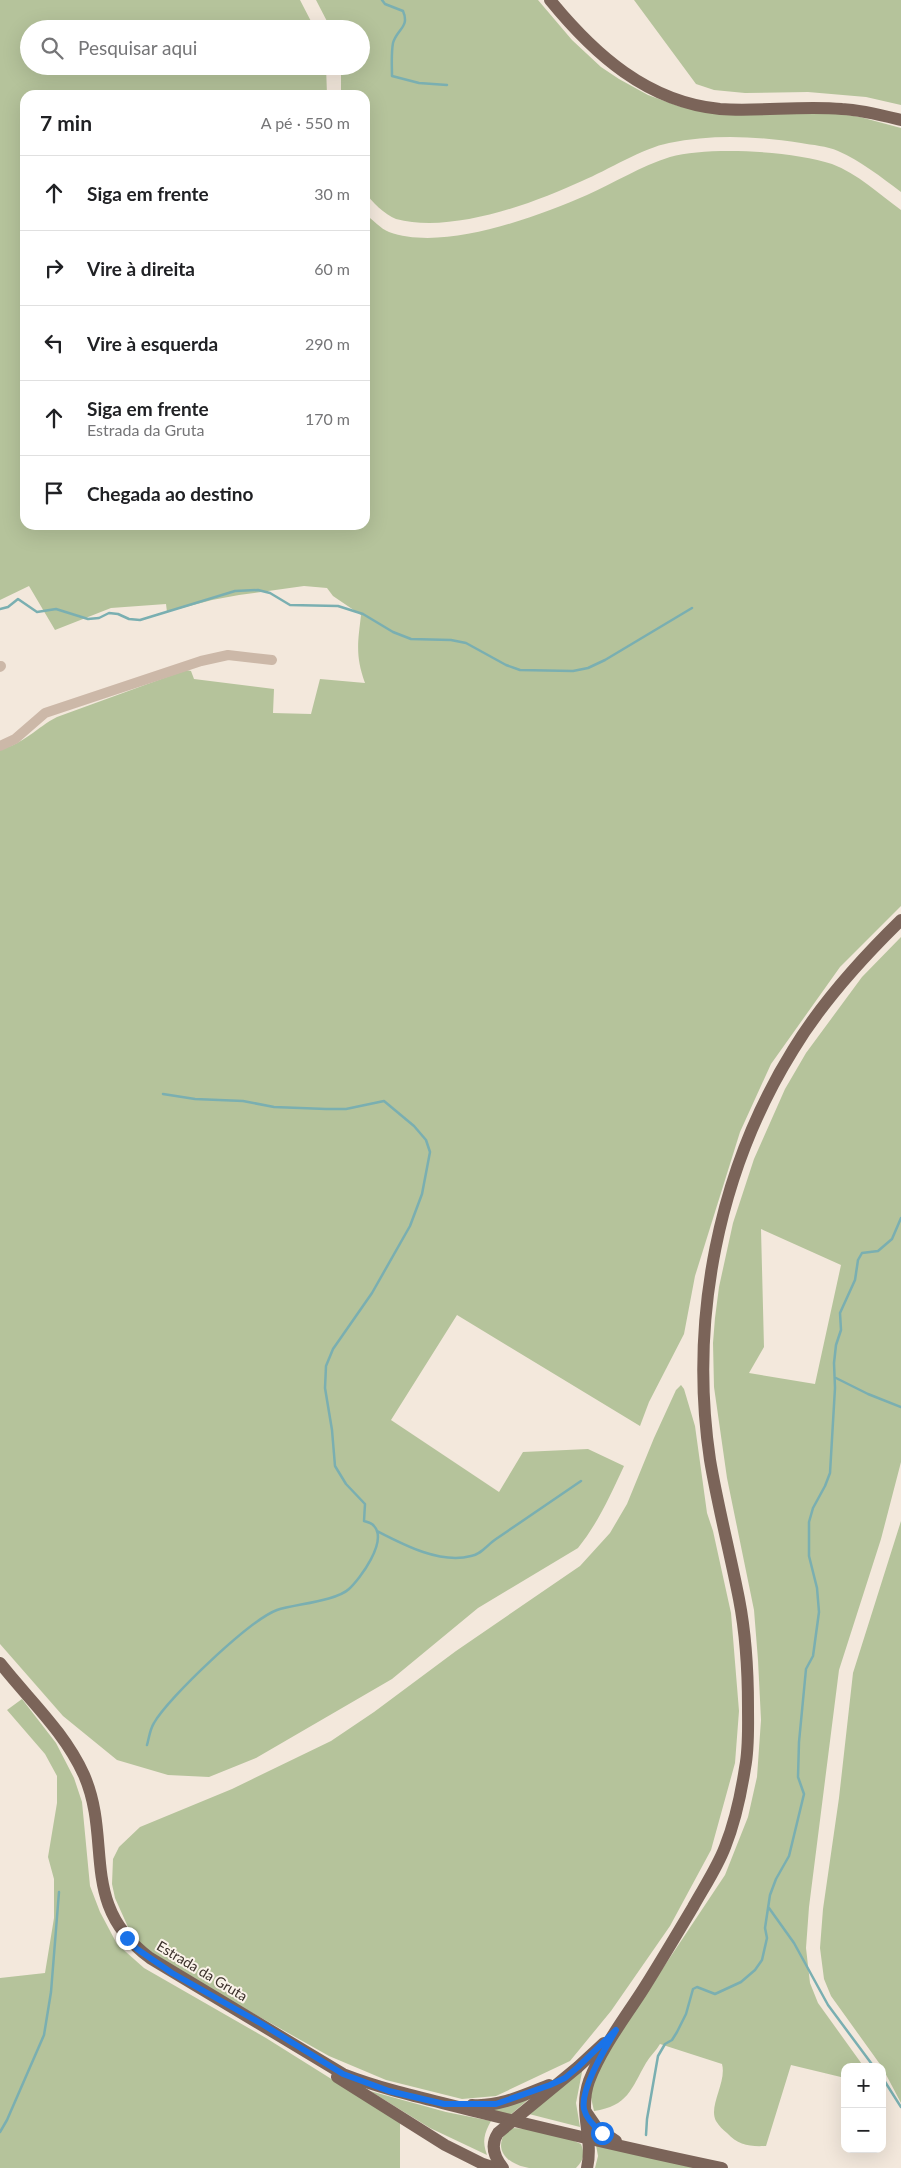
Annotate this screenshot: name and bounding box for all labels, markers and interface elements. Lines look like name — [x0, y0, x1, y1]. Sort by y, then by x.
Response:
search box — [20, 20, 370, 75]
icon: search — [38, 34, 66, 62]
text: Pesquisar aqui — [78, 36, 197, 59]
text: 7 min — [40, 110, 92, 135]
text: A pé · 550 m — [261, 113, 350, 132]
icon: ahead — [40, 179, 68, 207]
text: Siga em frente — [87, 182, 209, 205]
text: 30 m — [314, 184, 350, 203]
icon: right — [40, 254, 68, 282]
text: Vire à direita — [87, 257, 195, 280]
text: 60 m — [314, 259, 350, 278]
icon: left — [40, 329, 68, 357]
text: Vire à esquerda — [87, 332, 218, 355]
text: 290 m — [305, 334, 350, 353]
text: Siga em frente — [87, 397, 209, 420]
icon: ahead — [40, 404, 68, 432]
text: 170 m — [305, 409, 350, 428]
text: Estrada da Gruta — [87, 420, 204, 439]
icon: arrive — [40, 479, 68, 507]
text: Chegada ao destino — [87, 482, 253, 505]
route end — [116, 1927, 139, 1950]
street label: Estrada da Gruta — [154, 1937, 251, 2004]
map controls — [841, 2063, 886, 2153]
button: + — [841, 2063, 886, 2108]
button: − — [841, 2108, 886, 2153]
route start — [591, 2122, 614, 2145]

